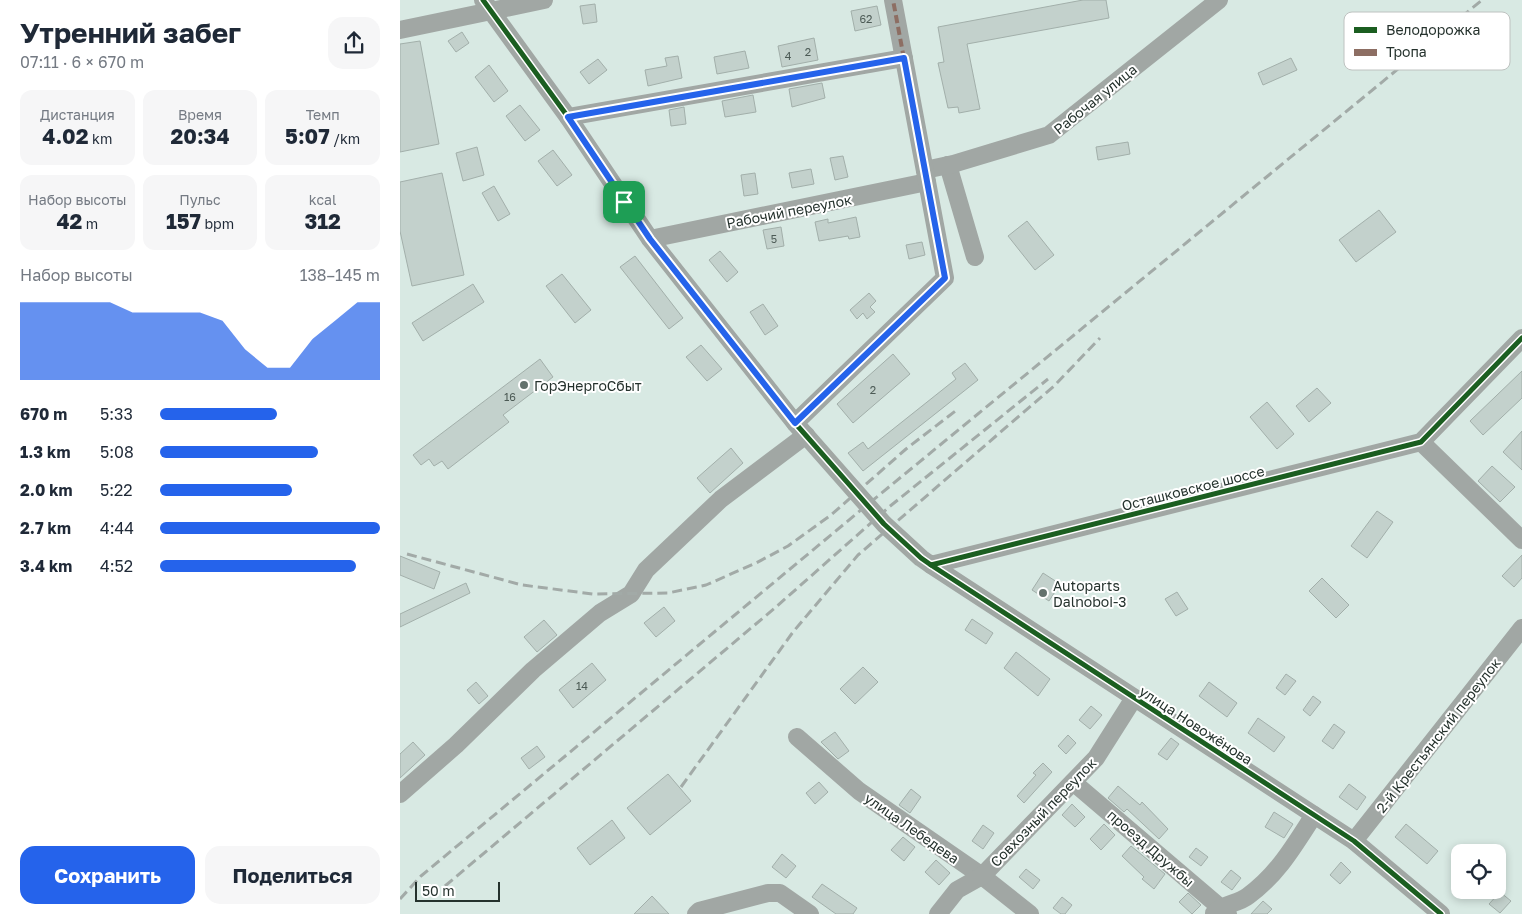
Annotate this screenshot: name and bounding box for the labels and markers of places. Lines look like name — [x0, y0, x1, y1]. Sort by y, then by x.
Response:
pin — [603, 181, 645, 223]
place label: ГорЭнергоСбыт — [534, 377, 642, 394]
marker: ГорЭнергоСбыт — [518, 379, 530, 391]
place label: Autoparts Dalnoboi-3 — [1053, 577, 1126, 610]
marker: Autoparts Dalnoboi-3 — [1037, 587, 1049, 599]

